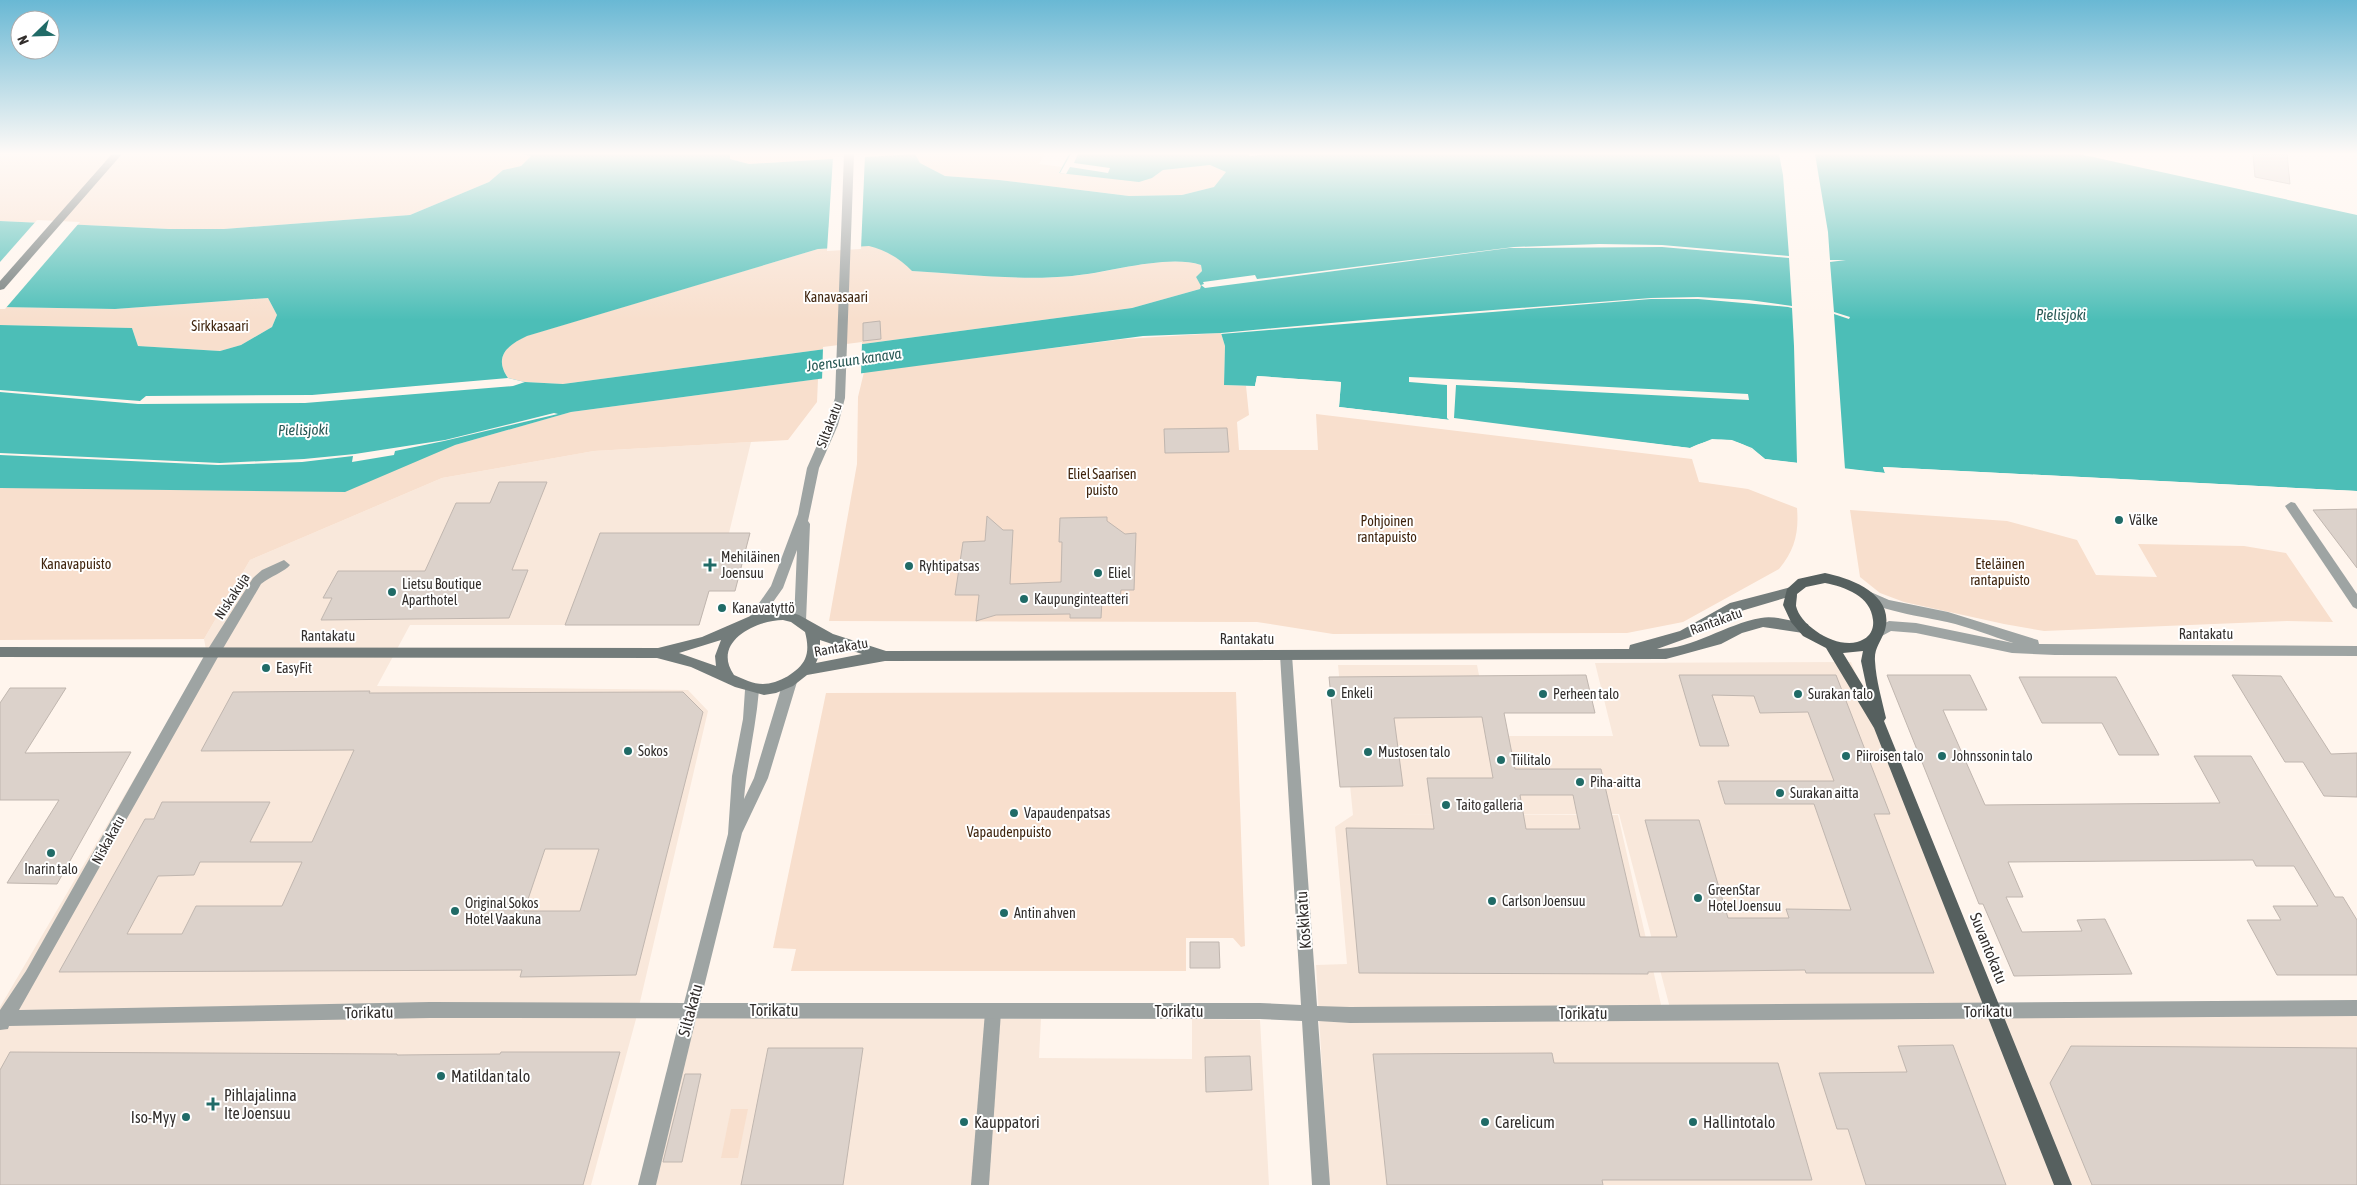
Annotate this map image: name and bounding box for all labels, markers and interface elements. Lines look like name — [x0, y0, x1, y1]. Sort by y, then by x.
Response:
north arrow — [10, 10, 60, 60]
text: N — [14, 33, 32, 47]
park label: Kanavasaari — [804, 289, 868, 305]
water label: Pielisjoki — [2036, 306, 2087, 323]
park label: Sirkkasaari — [191, 318, 249, 334]
water label: Joensuun kanava — [804, 344, 902, 375]
street label: Siltakatu — [813, 400, 845, 450]
water label: Pielisjoki — [278, 421, 329, 438]
park label: Eliel Saarisen puisto — [1067, 466, 1137, 498]
place label: Välke — [2129, 512, 2158, 528]
park label: Pohjoinen rantapuisto — [1357, 513, 1417, 545]
marker: Välke — [2113, 514, 2125, 526]
place label: Mehiläinen Joensuu — [721, 549, 780, 581]
park label: Kanavapuisto — [41, 556, 111, 572]
park label: Eteläinen rantapuisto — [1970, 556, 2030, 588]
marker: Mehiläinen Joensuu — [703, 558, 717, 572]
place label: Ryhtipatsas — [919, 558, 979, 574]
marker: Ryhtipatsas — [903, 560, 915, 572]
place label: Eliel — [1108, 565, 1131, 581]
marker: Eliel — [1092, 567, 1104, 579]
street label: Niskakuja — [211, 570, 253, 622]
place label: Lietsu Boutique Aparthotel — [402, 576, 482, 608]
marker: Lietsu Boutique Aparthotel — [386, 586, 398, 598]
place label: Kaupunginteatteri — [1034, 591, 1128, 607]
marker: Kaupunginteatteri — [1018, 593, 1030, 605]
place label: Kanavatyttö — [732, 600, 795, 616]
marker: Kanavatyttö — [716, 602, 728, 614]
street label: Rantakatu — [1688, 604, 1744, 638]
street label: Rantakatu — [2179, 626, 2233, 642]
street label: Rantakatu — [301, 628, 355, 644]
street label: Rantakatu — [1220, 631, 1274, 647]
street label: Rantakatu — [813, 634, 869, 660]
place label: EasyFit — [276, 660, 312, 676]
marker: EasyFit — [260, 662, 272, 674]
place label: Enkeli — [1341, 685, 1373, 701]
place label: Perheen talo — [1553, 686, 1619, 702]
place label: Surakan talo — [1808, 686, 1873, 702]
marker: Enkeli — [1325, 687, 1337, 699]
marker: Perheen talo — [1537, 688, 1549, 700]
marker: Surakan talo — [1792, 688, 1804, 700]
place label: Sokos — [638, 743, 668, 759]
place label: Mustosen talo — [1378, 744, 1450, 760]
marker: Sokos — [622, 745, 634, 757]
marker: Mustosen talo — [1362, 746, 1374, 758]
place label: Piiroisen talo — [1856, 748, 1924, 764]
place label: Johnssonin talo — [1952, 748, 2033, 764]
marker: Piiroisen talo — [1840, 750, 1852, 762]
marker: Johnssonin talo — [1936, 750, 1948, 762]
place label: Tiilitalo — [1511, 752, 1551, 768]
marker: Tiilitalo — [1495, 754, 1507, 766]
place label: Piha-aitta — [1590, 774, 1641, 790]
marker: Piha-aitta — [1574, 776, 1586, 788]
place label: Surakan aitta — [1790, 785, 1859, 801]
marker: Surakan aitta — [1774, 787, 1786, 799]
place label: Taito galleria — [1456, 797, 1523, 813]
marker: Taito galleria — [1440, 799, 1452, 811]
place label: Vapaudenpatsas — [1024, 805, 1110, 821]
marker: Vapaudenpatsas — [1008, 807, 1020, 819]
street label: Niskakatu — [88, 813, 128, 867]
park label: Vapaudenpuisto — [967, 824, 1051, 840]
marker: Inarin talo — [45, 847, 57, 859]
place label: Inarin talo — [24, 861, 78, 877]
place label: GreenStar Hotel Joensuu — [1708, 882, 1781, 914]
street label: Koskikatu — [1292, 891, 1314, 949]
marker: GreenStar Hotel Joensuu — [1692, 892, 1704, 904]
place label: Carlson Joensuu — [1502, 893, 1586, 909]
place label: Original Sokos Hotel Vaakuna — [465, 895, 541, 927]
marker: Carlson Joensuu — [1486, 895, 1498, 907]
marker: Original Sokos Hotel Vaakuna — [449, 905, 461, 917]
place label: Antin ahven — [1014, 905, 1076, 921]
marker: Antin ahven — [998, 907, 1010, 919]
street label: Suvantokatu — [1967, 910, 2011, 986]
street label: Siltakatu — [674, 982, 706, 1038]
street label: Torikatu — [750, 1001, 798, 1019]
street label: Torikatu — [1155, 1002, 1203, 1020]
street label: Torikatu — [1963, 1002, 2013, 1020]
street label: Torikatu — [344, 1003, 394, 1021]
street label: Torikatu — [1559, 1004, 1607, 1022]
place label: Matildan talo — [451, 1067, 530, 1085]
marker: Matildan talo — [435, 1070, 447, 1082]
place label: Pihlajalinna Ite Joensuu — [224, 1086, 297, 1122]
marker: Pihlajalinna Ite Joensuu — [206, 1097, 220, 1111]
place label: Iso-Myy — [131, 1108, 176, 1127]
marker: Iso-Myy — [180, 1111, 192, 1123]
place label: Kauppatori — [974, 1113, 1040, 1132]
place label: Carelicum — [1495, 1113, 1555, 1131]
place label: Hallintotalo — [1703, 1113, 1775, 1131]
marker: Kauppatori — [958, 1116, 970, 1128]
marker: Carelicum — [1479, 1116, 1491, 1128]
marker: Hallintotalo — [1687, 1116, 1699, 1128]

